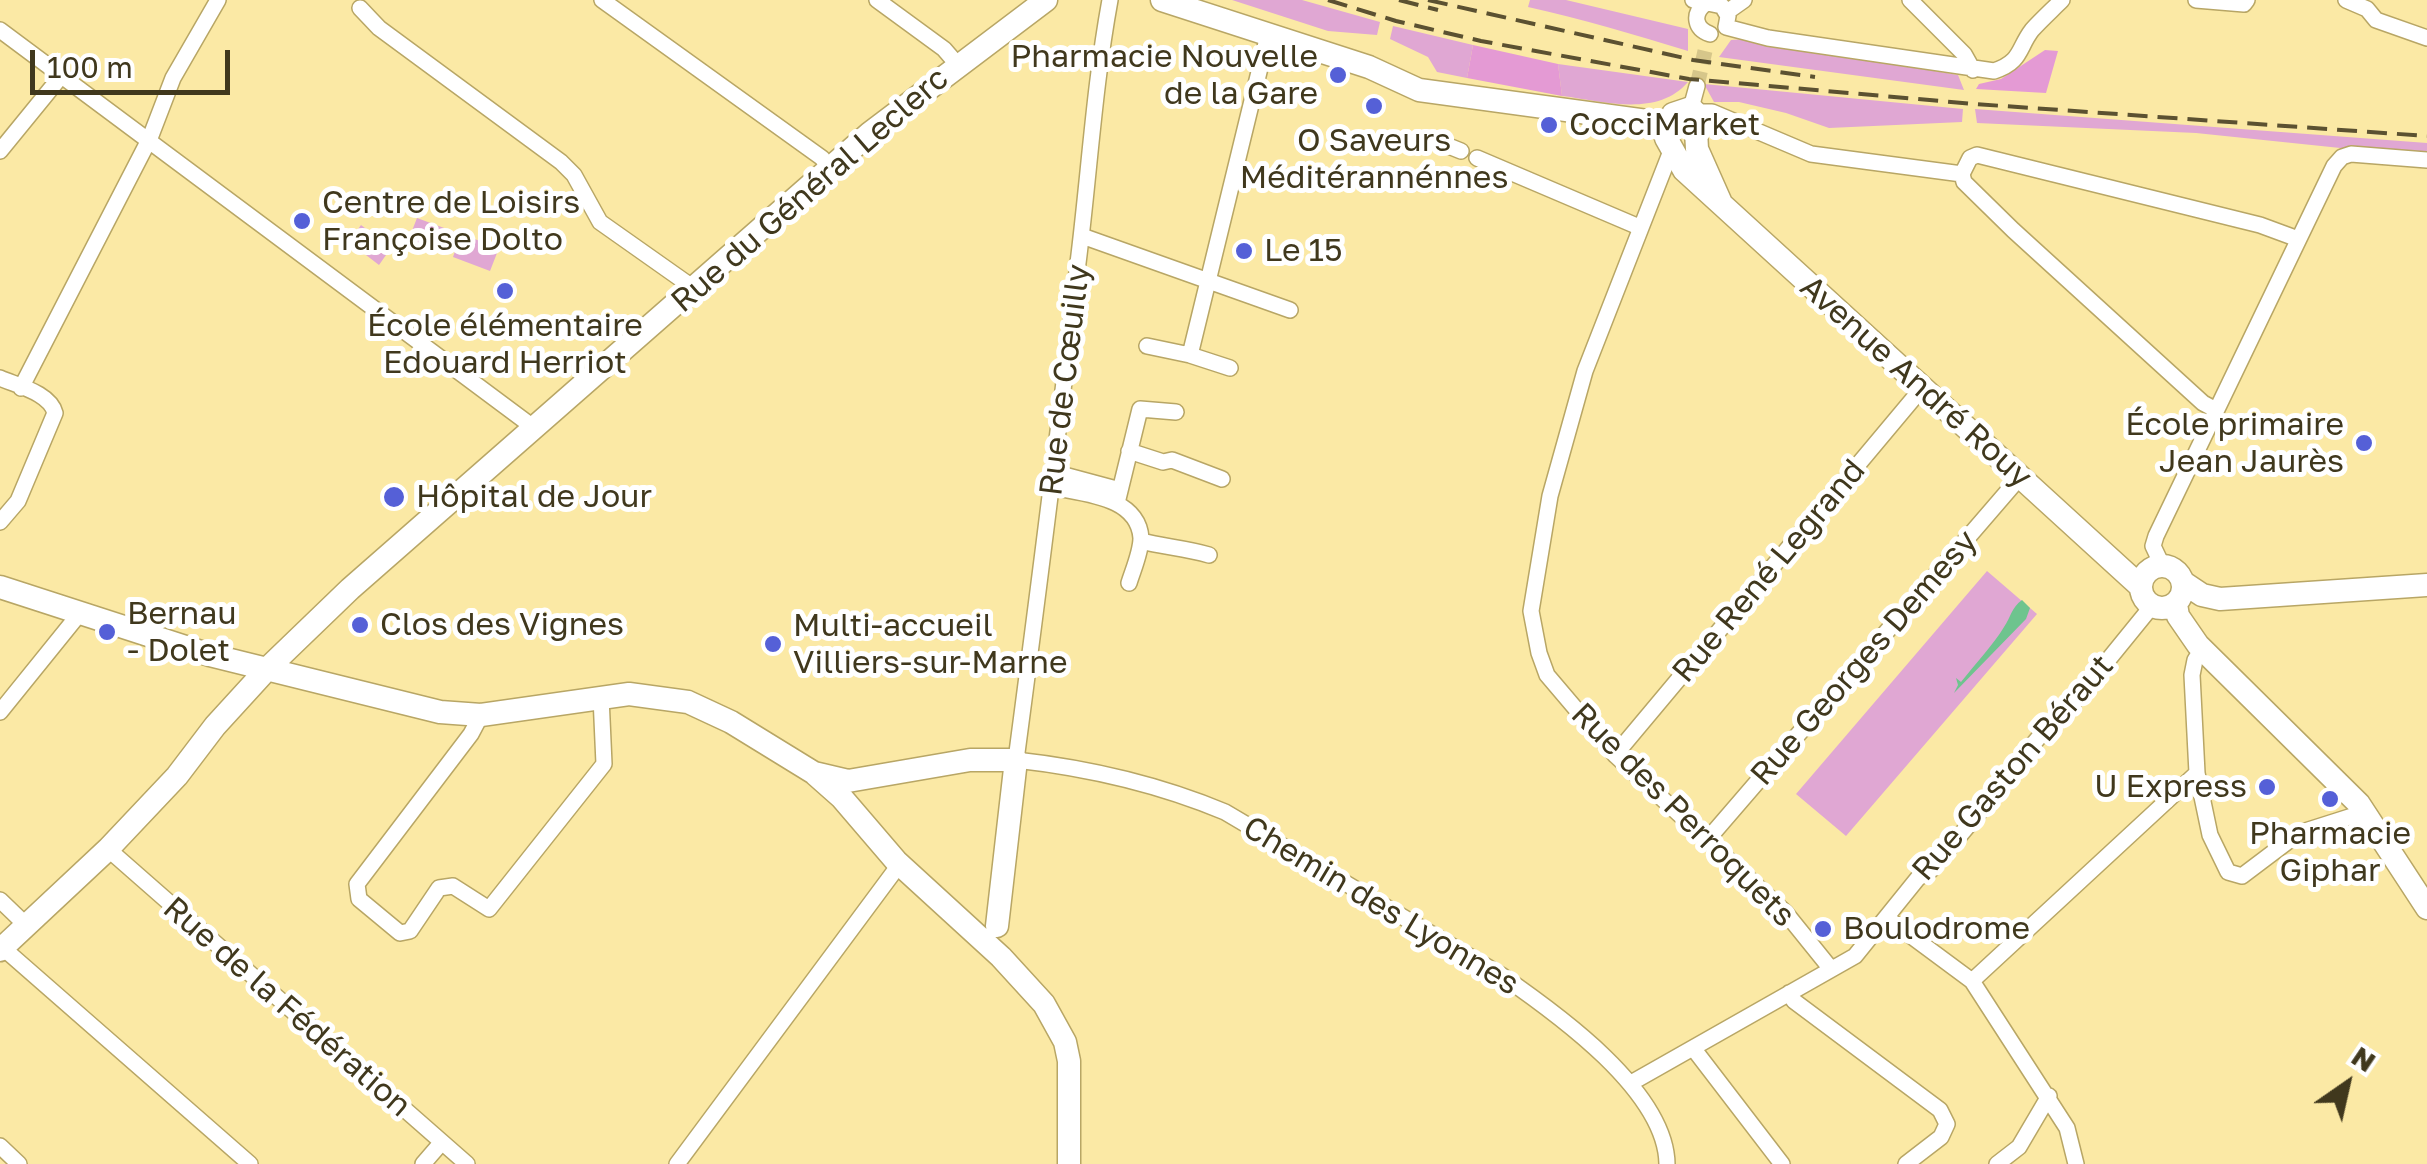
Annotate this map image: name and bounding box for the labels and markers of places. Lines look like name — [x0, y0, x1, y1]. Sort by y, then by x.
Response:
place label: Pharmacie Nouvelle de la Gare — [1010, 38, 1318, 113]
marker: Pharmacie Nouvelle de la Gare — [1327, 64, 1349, 86]
marker: O Saveurs Méditérannénnes — [1363, 95, 1385, 117]
place label: CocciMarket — [1569, 106, 1760, 144]
marker: CocciMarket — [1538, 114, 1560, 136]
place label: O Saveurs Méditérannénnes — [1240, 122, 1508, 197]
place label: Centre de Loisirs Françoise Dolto — [322, 184, 580, 259]
marker: Centre de Loisirs Françoise Dolto — [291, 210, 313, 232]
place label: Le 15 — [1264, 232, 1343, 270]
marker: Le 15 — [1233, 240, 1255, 262]
marker: École élémentaire Edouard Herriot — [494, 280, 516, 302]
place label: École élémentaire Edouard Herriot — [367, 307, 643, 382]
place label: École primaire Jean Jaurès — [2125, 406, 2344, 481]
marker: École primaire Jean Jaurès — [2353, 432, 2375, 454]
place label: Hôpital de Jour — [416, 478, 652, 516]
marker: Hôpital de Jour — [381, 484, 407, 510]
place label: Bernau - Dolet — [127, 595, 237, 670]
place label: Clos des Vignes — [380, 606, 624, 644]
place label: Multi-accueil Villiers-sur-Marne — [793, 607, 1068, 682]
marker: Clos des Vignes — [349, 614, 371, 636]
marker: Bernau - Dolet — [96, 621, 118, 643]
marker: Multi-accueil Villiers-sur-Marne — [762, 633, 784, 655]
place label: U Express — [2094, 768, 2247, 806]
marker: U Express — [2256, 776, 2278, 798]
marker: Pharmacie Giphar — [2319, 788, 2341, 810]
place label: Pharmacie Giphar — [2249, 815, 2411, 890]
place label: Boulodrome — [1843, 910, 2030, 948]
marker: Boulodrome — [1812, 918, 1834, 940]

